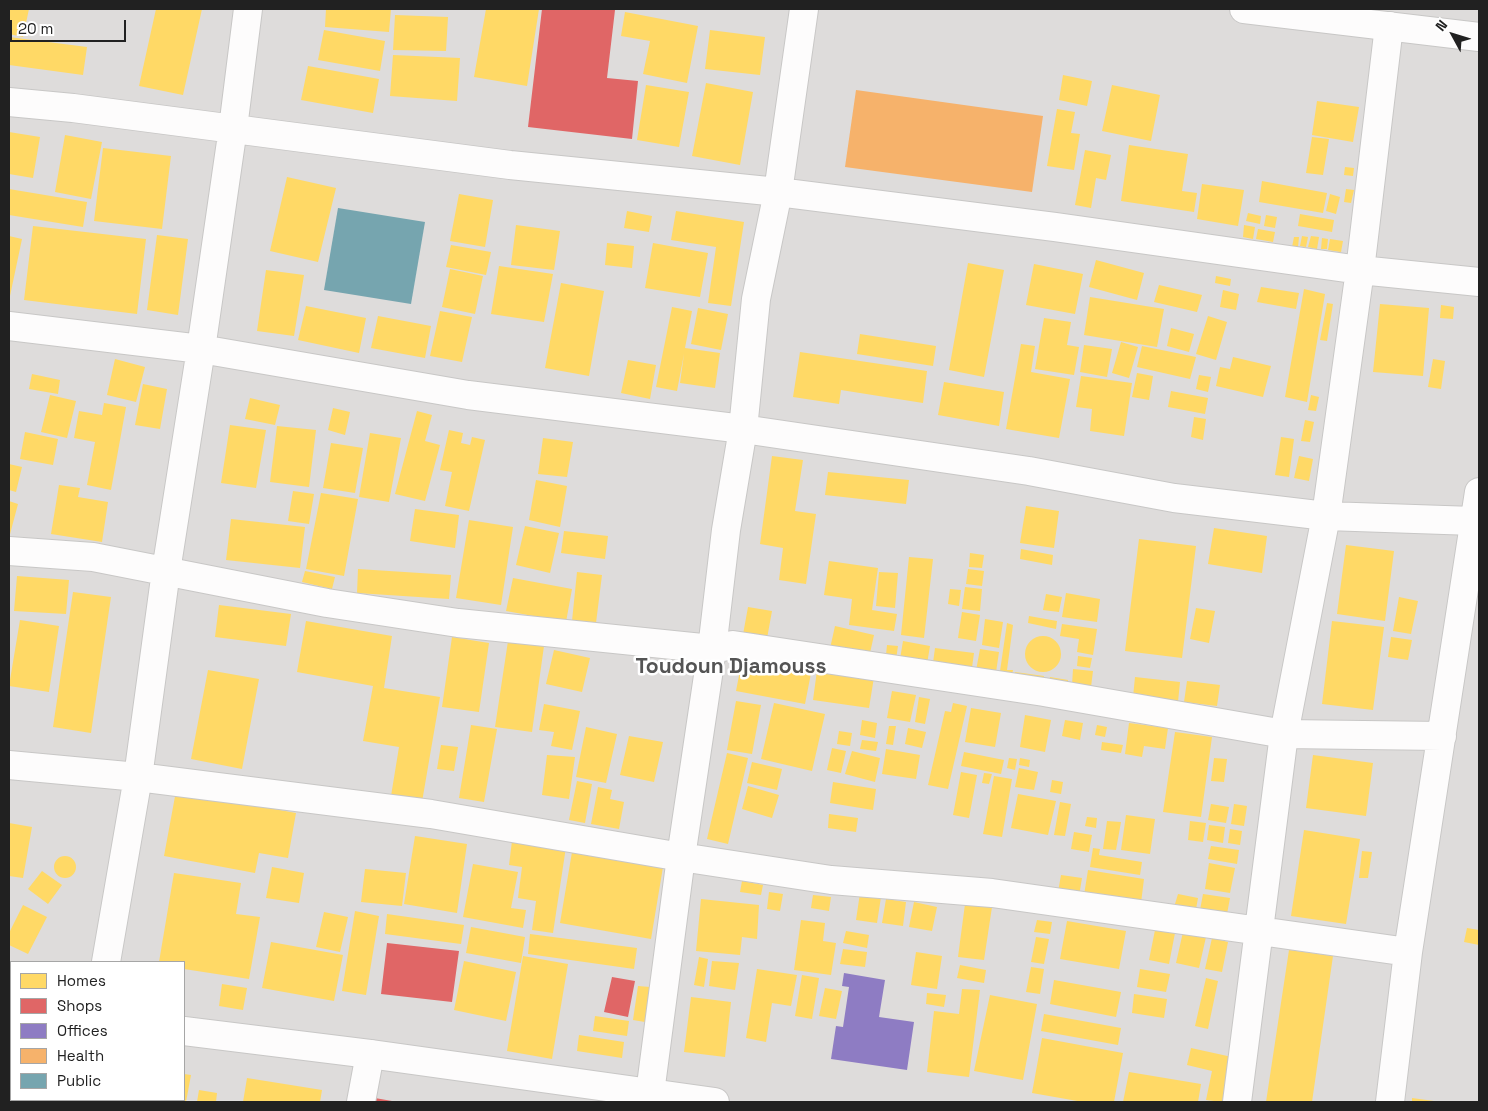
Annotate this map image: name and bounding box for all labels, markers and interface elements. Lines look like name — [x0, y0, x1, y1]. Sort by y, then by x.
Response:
scale bar — [12, 10, 129, 42]
north arrow — [1428, 10, 1478, 60]
text: N — [1431, 16, 1451, 35]
text: 20 m — [18, 19, 53, 38]
district label: Toudoun Djamouss — [635, 654, 827, 680]
legend — [10, 961, 185, 1101]
text: Homes — [57, 971, 106, 990]
text: Shops — [57, 996, 102, 1015]
text: Offices — [57, 1021, 108, 1040]
text: Health — [57, 1046, 104, 1065]
text: Public — [57, 1071, 101, 1090]

